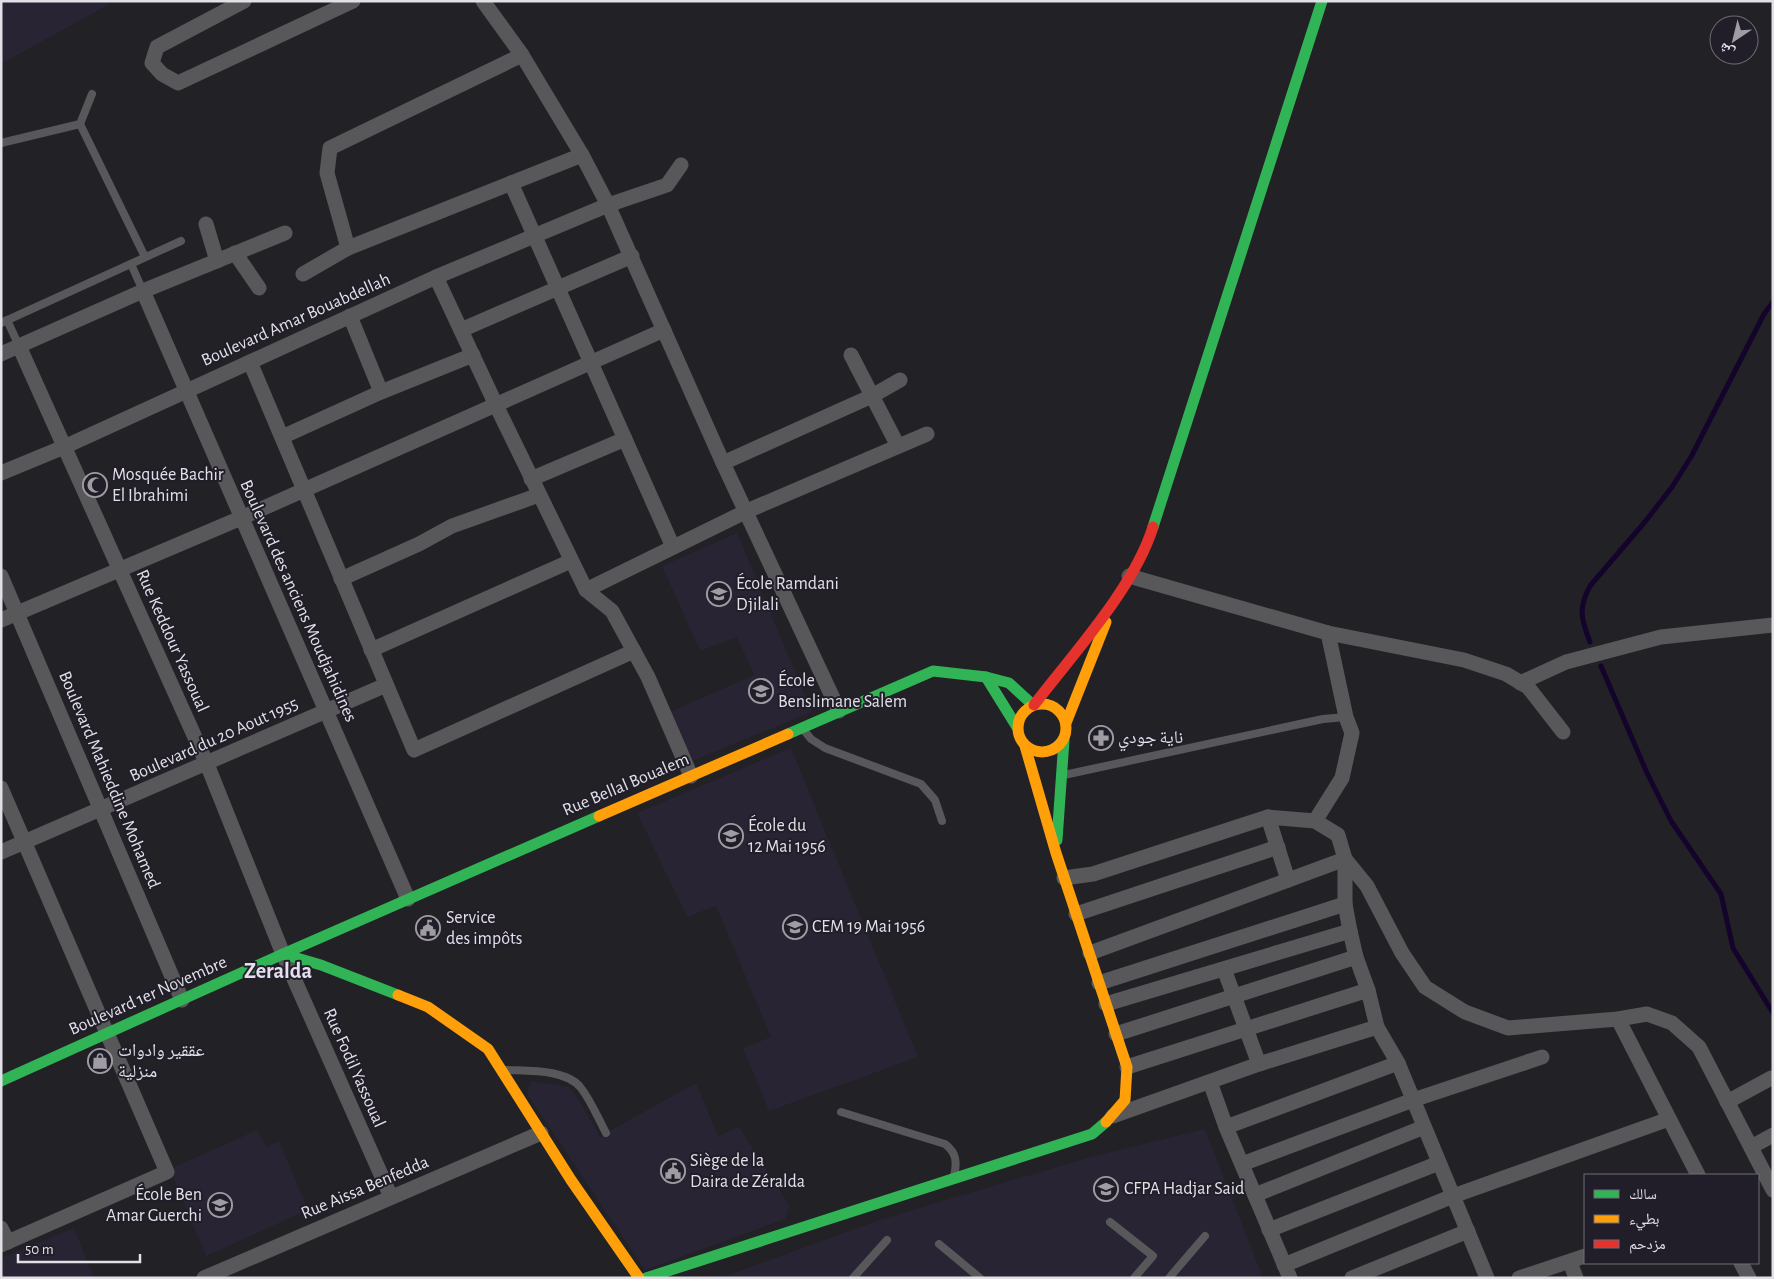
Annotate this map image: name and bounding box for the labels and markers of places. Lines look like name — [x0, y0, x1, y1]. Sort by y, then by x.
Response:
place label: Mosquée Bachir El Ibrahimi — [112, 466, 224, 505]
mosque icon: Mosquée Bachir El Ibrahimi — [82, 472, 108, 498]
place label: École Ramdani Djilali — [736, 572, 839, 614]
school or university icon: École Ramdani Djilali — [706, 581, 732, 607]
place label: École Benslimane Salem — [778, 669, 907, 711]
school or university icon: École Benslimane Salem — [748, 678, 774, 704]
pharmacy icon: ناية جودي — [1088, 725, 1114, 751]
place label: ناية جودي — [1118, 729, 1183, 752]
place label: École du 12 Mai 1956 — [748, 814, 826, 856]
school or university icon: École du 12 Mai 1956 — [718, 823, 744, 849]
place label: Service des impôts — [446, 909, 522, 948]
school or university icon: CEM 19 Mai 1956 — [782, 914, 808, 940]
public building icon: Service des impôts — [415, 915, 441, 941]
place label: CEM 19 Mai 1956 — [812, 918, 925, 936]
place label: عققير وادوات منزلية — [118, 1042, 205, 1081]
shop icon: عققير وادوات منزلية — [87, 1048, 113, 1074]
place label: Siège de la Daira de Zéralda — [690, 1152, 805, 1191]
public building icon: Siège de la Daira de Zéralda — [660, 1158, 686, 1184]
school or university icon: CFPA Hadjar Said — [1093, 1176, 1119, 1202]
place label: CFPA Hadjar Said — [1124, 1180, 1244, 1198]
place label: École Ben Amar Guerchi — [106, 1183, 202, 1225]
school or university icon: École Ben Amar Guerchi — [207, 1192, 233, 1218]

